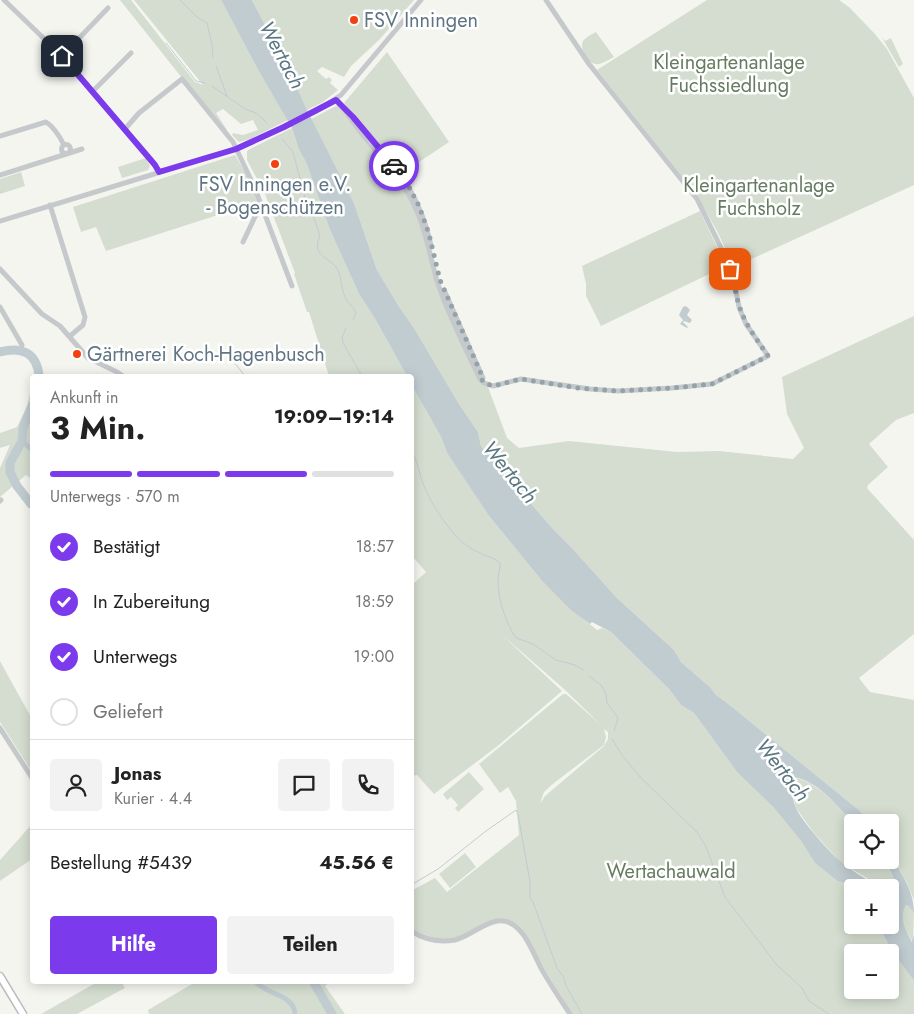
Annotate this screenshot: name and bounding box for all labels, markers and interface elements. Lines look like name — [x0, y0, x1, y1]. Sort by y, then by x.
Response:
place label: FSV Inningen — [364, 6, 478, 35]
marker: FSV Inningen — [348, 14, 360, 26]
water label: Wertach — [252, 16, 312, 94]
pin — [41, 35, 83, 77]
icon: home — [48, 42, 76, 70]
park label: Kleingartenanlage Fuchssiedlung — [653, 48, 805, 100]
courier — [369, 141, 419, 191]
icon: car — [380, 152, 408, 180]
marker: FSV Inningen e.V. - Bogenschützen — [269, 158, 281, 170]
place label: FSV Inningen e.V. - Bogenschützen — [199, 170, 351, 222]
park label: Kleingartenanlage Fuchsholz — [683, 171, 835, 223]
pin — [709, 248, 751, 290]
icon: bag — [716, 255, 744, 283]
place label: Gärtnerei Koch-Hagenbusch — [87, 340, 325, 369]
marker: Gärtnerei Koch-Hagenbusch — [71, 348, 83, 360]
text: Ankunft in — [50, 386, 118, 409]
text: 19:09–19:14 — [274, 403, 394, 430]
text: 3 Min. — [50, 405, 146, 451]
water label: Wertach — [475, 434, 545, 510]
text: Unterwegs · 570 m — [50, 485, 180, 508]
icon: check — [50, 533, 78, 561]
text: Bestätigt — [93, 533, 160, 560]
text: 18:57 — [356, 535, 394, 558]
icon: check — [50, 588, 78, 616]
text: In Zubereitung — [93, 588, 210, 615]
text: 18:59 — [355, 590, 394, 613]
icon: check — [50, 643, 78, 671]
text: Unterwegs — [93, 643, 177, 670]
text: 19:00 — [354, 645, 394, 668]
text: Geliefert — [93, 698, 163, 725]
water label: Wertach — [749, 732, 817, 808]
button: person — [50, 759, 102, 811]
button: chat — [278, 759, 330, 811]
button: phone — [342, 759, 394, 811]
text: Jonas — [114, 760, 161, 787]
text: Kurier · 4.4 — [114, 787, 192, 810]
map controls — [844, 814, 899, 999]
button: locate — [844, 814, 899, 869]
text: Bestellung #5439 — [50, 849, 192, 876]
text: 45.56 € — [319, 849, 394, 876]
park label: Wertachauwald — [606, 857, 736, 886]
button: + — [844, 879, 899, 934]
button: Hilfe — [50, 916, 217, 974]
button: Teilen — [227, 916, 394, 974]
button: − — [844, 944, 899, 999]

